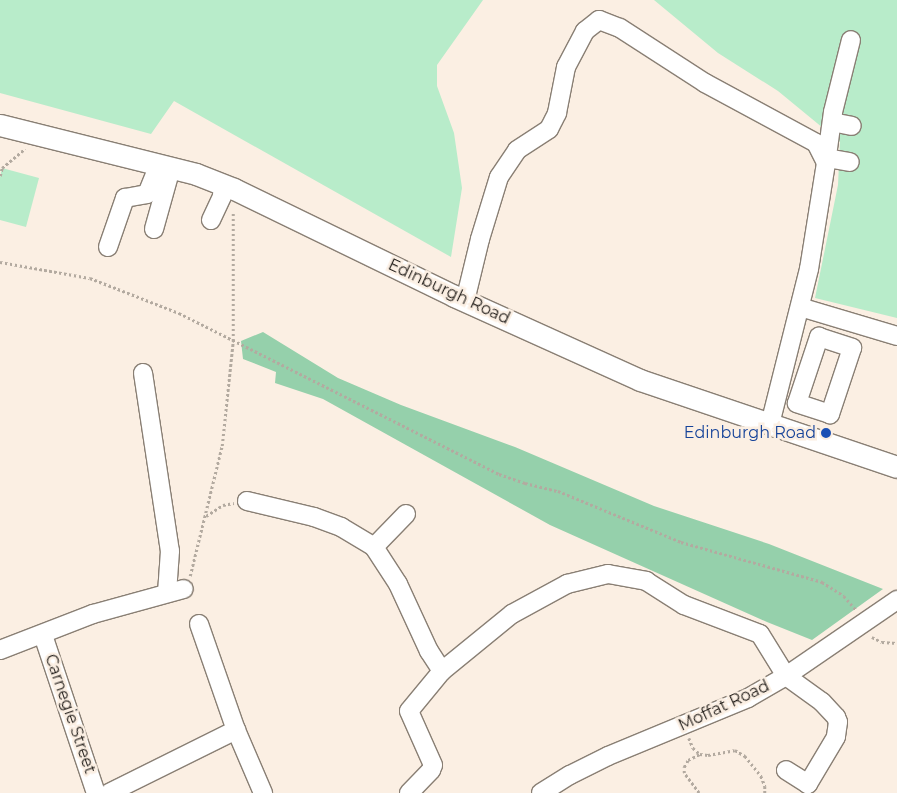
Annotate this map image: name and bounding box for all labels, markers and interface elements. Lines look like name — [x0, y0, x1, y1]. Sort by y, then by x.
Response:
street label: Edinburgh Road — [385, 255, 513, 329]
place label: Edinburgh Road — [684, 423, 816, 443]
marker: Edinburgh Road — [820, 427, 832, 439]
street label: Carnegie Street — [41, 652, 99, 776]
street label: Moffat Road — [676, 677, 772, 735]

